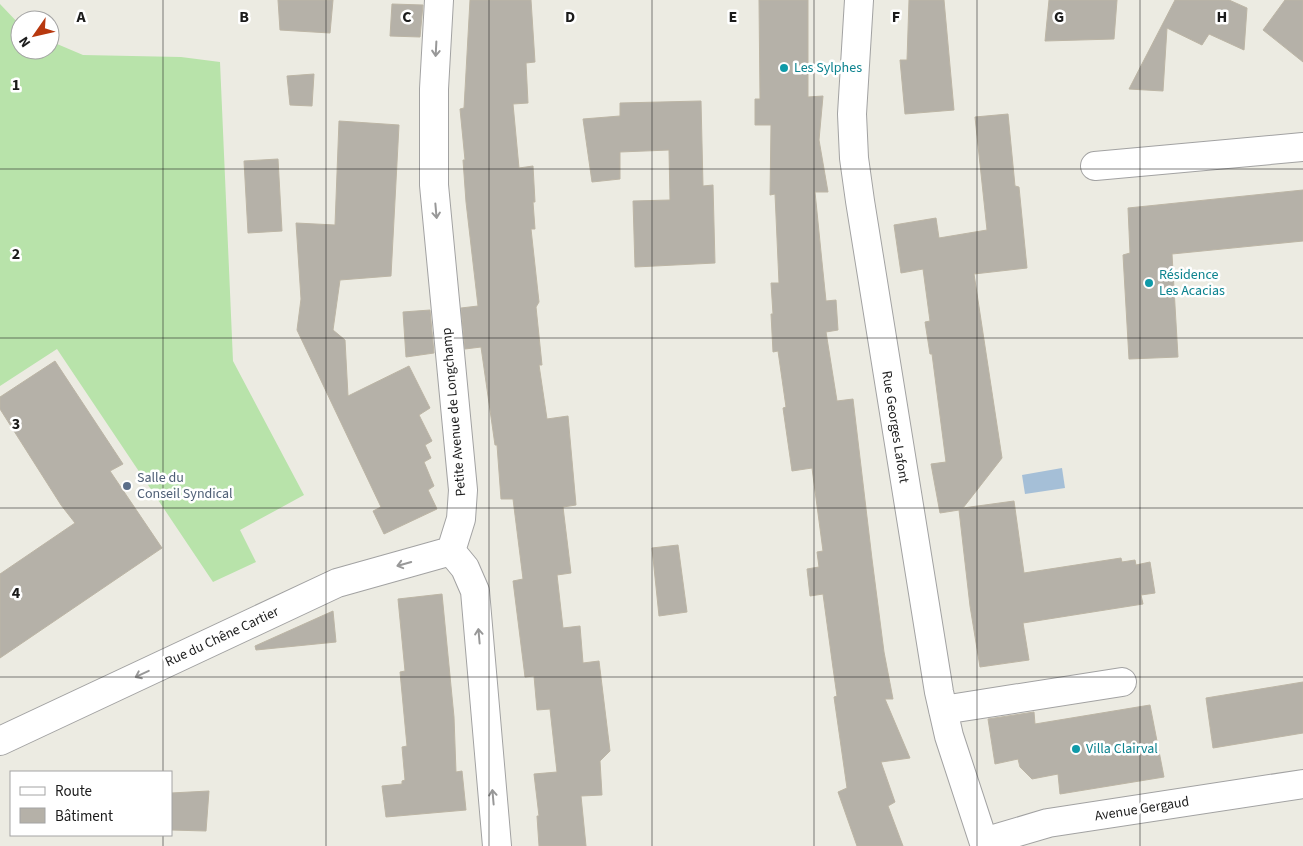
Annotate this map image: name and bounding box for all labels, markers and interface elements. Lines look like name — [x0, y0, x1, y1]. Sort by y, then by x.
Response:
text: A — [75, 6, 86, 28]
text: B — [239, 6, 249, 28]
text: C — [402, 6, 412, 28]
text: D — [565, 6, 575, 28]
text: E — [729, 6, 737, 28]
text: F — [892, 6, 900, 28]
text: G — [1054, 6, 1064, 28]
text: H — [1217, 6, 1227, 28]
north arrow — [10, 10, 60, 60]
text: N — [14, 32, 36, 51]
one-way arrow — [432, 40, 441, 56]
place label: Les Sylphes — [794, 58, 862, 78]
marker: Les Sylphes — [778, 62, 790, 74]
text: 1 — [12, 74, 20, 96]
one-way arrow — [431, 203, 441, 219]
text: 2 — [12, 243, 20, 265]
place label: Résidence Les Acacias — [1159, 265, 1225, 301]
marker: Résidence Les Acacias — [1143, 277, 1155, 289]
street label: Petite Avenue de Longchamp — [437, 326, 471, 497]
street label: Rue Georges Lafont — [876, 369, 914, 485]
text: 3 — [12, 413, 20, 435]
place label: Salle du Conseil Syndical — [137, 468, 233, 504]
marker: Salle du Conseil Syndical — [121, 480, 133, 492]
one-way arrow — [397, 559, 413, 569]
text: 4 — [12, 582, 21, 604]
street label: Rue du Chêne Cartier — [162, 602, 282, 672]
one-way arrow — [474, 628, 483, 644]
one-way arrow — [135, 669, 150, 679]
place label: Villa Clairval — [1086, 739, 1158, 759]
marker: Villa Clairval — [1070, 743, 1082, 755]
legend — [10, 771, 172, 836]
text: Route — [55, 781, 92, 802]
one-way arrow — [488, 790, 498, 806]
street label: Avenue Gergaud — [1093, 792, 1191, 826]
text: Bâtiment — [55, 806, 113, 827]

